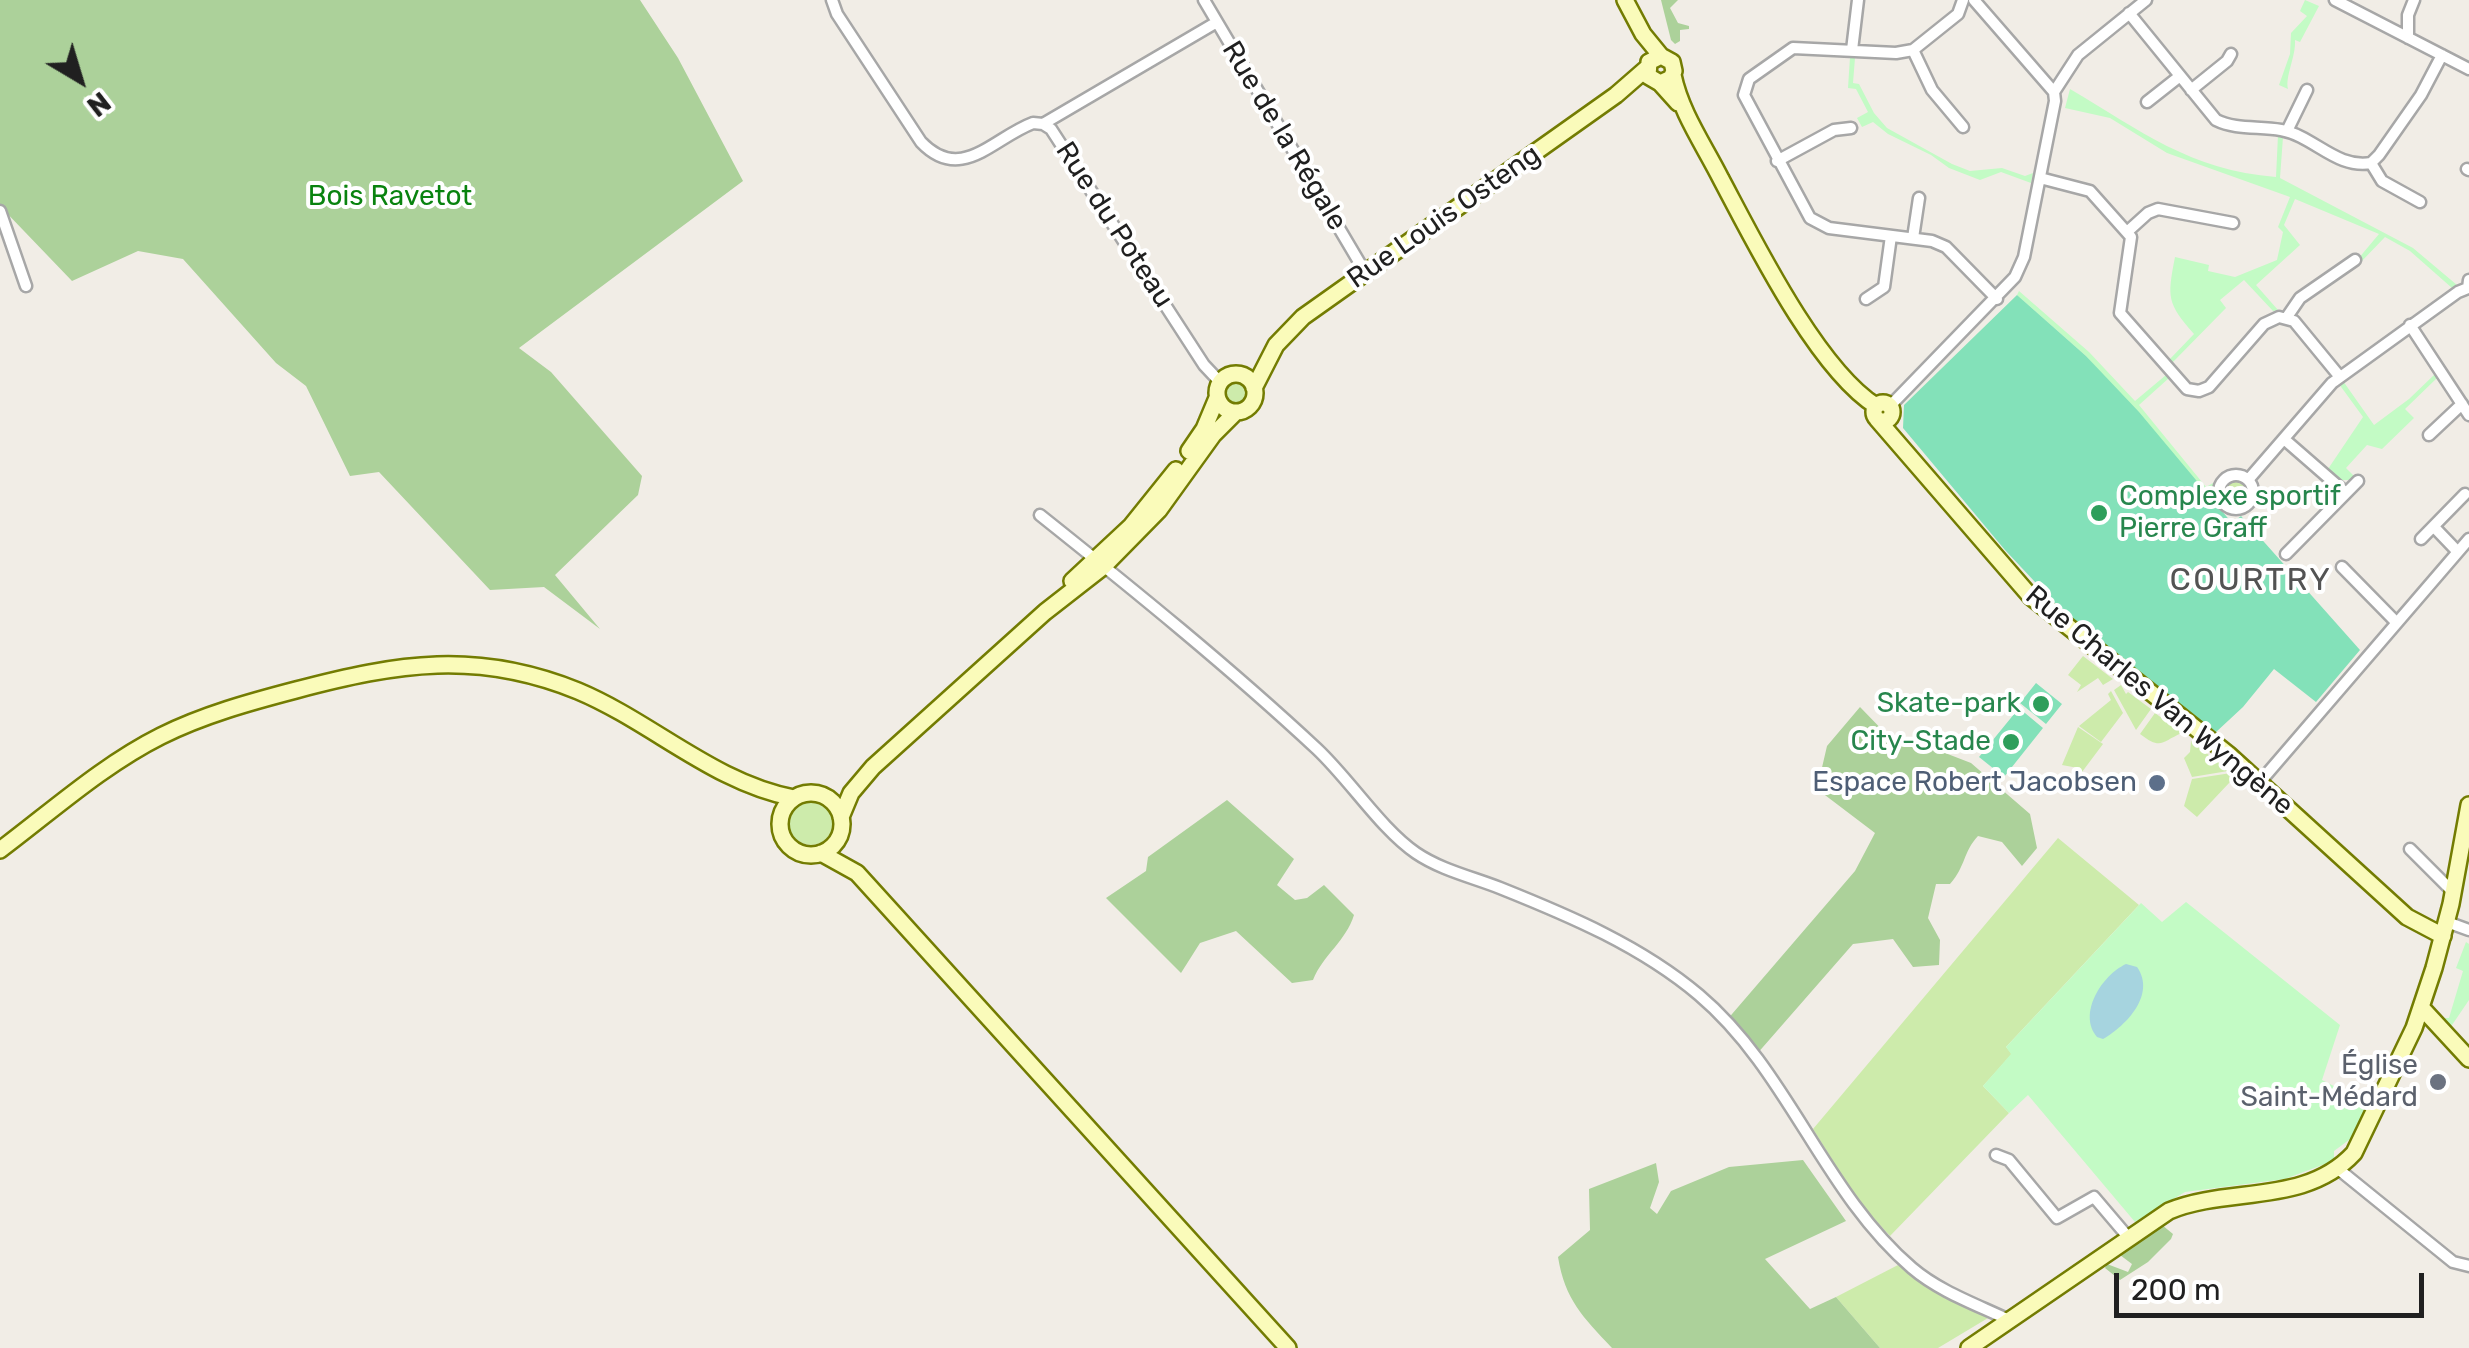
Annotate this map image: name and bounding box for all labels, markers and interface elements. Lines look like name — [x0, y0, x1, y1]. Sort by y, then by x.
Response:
north arrow — [30, 30, 130, 130]
street label: Rue de la Régale — [1214, 35, 1354, 237]
text: N — [81, 85, 117, 123]
street label: Rue du Poteau — [1048, 136, 1180, 314]
street label: Rue Louis Osteng — [1341, 138, 1547, 296]
park label: Bois Ravetot — [308, 180, 472, 214]
place label: Complexe sportif Pierre Graff — [2119, 480, 2341, 546]
marker: Complexe sportif Pierre Graff — [2088, 502, 2110, 524]
district label: COURTRY — [2169, 562, 2333, 600]
street label: Rue Charles Van Wyngène — [2018, 579, 2300, 823]
place label: Skate-park — [1877, 687, 2021, 721]
marker: Skate-park — [2030, 693, 2052, 715]
place label: City-Stade — [1851, 725, 1991, 759]
marker: City-Stade — [2000, 731, 2022, 753]
place label: Espace Robert Jacobsen — [1812, 766, 2137, 800]
marker: Espace Robert Jacobsen — [2146, 772, 2168, 794]
place label: Église Saint-Médard — [2241, 1049, 2418, 1115]
marker: Église Saint-Médard — [2427, 1071, 2449, 1093]
scale bar — [2119, 1253, 2429, 1315]
text: 200 m — [2131, 1272, 2221, 1308]

